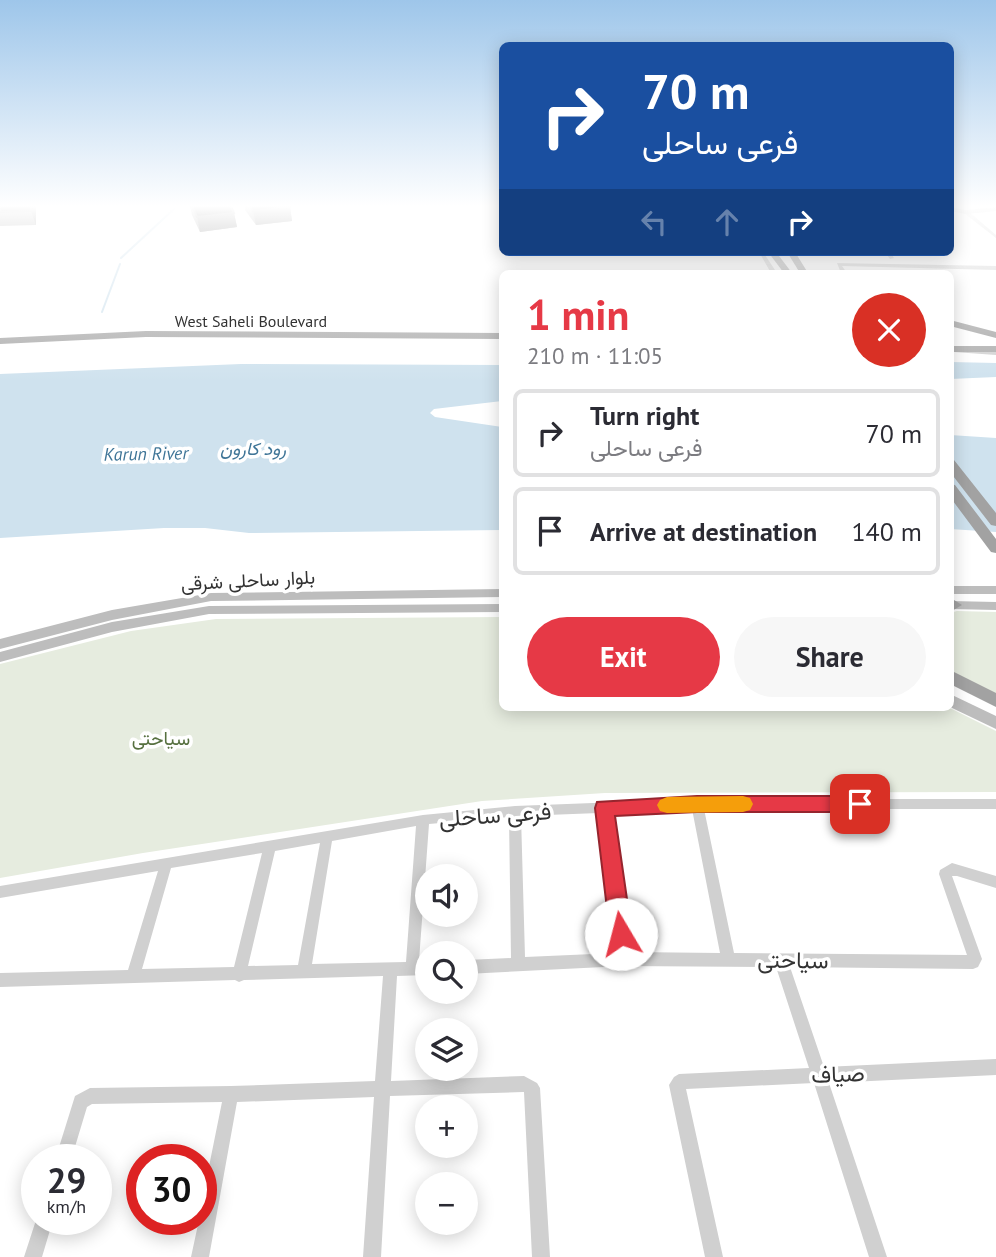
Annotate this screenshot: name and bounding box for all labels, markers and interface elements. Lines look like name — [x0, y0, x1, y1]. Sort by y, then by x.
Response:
text: 70 m — [642, 59, 749, 123]
icon: right — [527, 70, 618, 161]
text: فرعی ساحلی — [642, 121, 798, 163]
icon: left — [635, 203, 673, 241]
icon: ahead — [708, 203, 746, 241]
icon: right — [781, 203, 819, 241]
text: 1 min — [527, 287, 629, 342]
button: close — [852, 293, 926, 367]
street label: West Saheli Boulevard — [175, 311, 327, 331]
text: 210 m · 11:05 — [527, 341, 663, 370]
text: Turn right — [590, 399, 699, 432]
icon: right — [531, 414, 569, 452]
text: 70 m — [866, 417, 922, 450]
text: فرعی ساحلی — [590, 433, 702, 462]
water label: رود کارون — [220, 437, 286, 460]
water label: Karun River — [104, 441, 190, 466]
icon: arrive — [531, 512, 569, 550]
text: Arrive at destination — [590, 515, 817, 548]
text: 140 m — [851, 515, 922, 548]
street label: بلوار ساحلی شرقی — [180, 565, 316, 595]
button: Exit — [527, 617, 720, 697]
button: Share — [734, 617, 926, 697]
park label: سیاحتی — [132, 726, 190, 750]
pin — [830, 774, 890, 834]
icon: arrive — [841, 785, 879, 823]
street label: فرعی ساحلی — [438, 796, 552, 834]
map controls — [415, 864, 478, 1235]
button: sound — [415, 864, 478, 927]
position arrow — [584, 897, 658, 971]
button: search — [415, 941, 478, 1004]
street label: سیاحتی — [757, 944, 829, 975]
button: layers — [415, 1018, 478, 1081]
street label: صیاف — [811, 1058, 865, 1089]
button: + — [415, 1095, 478, 1158]
speed limit sign: 30 — [126, 1144, 217, 1235]
text: 29 — [47, 1157, 86, 1203]
button: − — [415, 1172, 478, 1235]
text: km/h — [47, 1195, 86, 1218]

